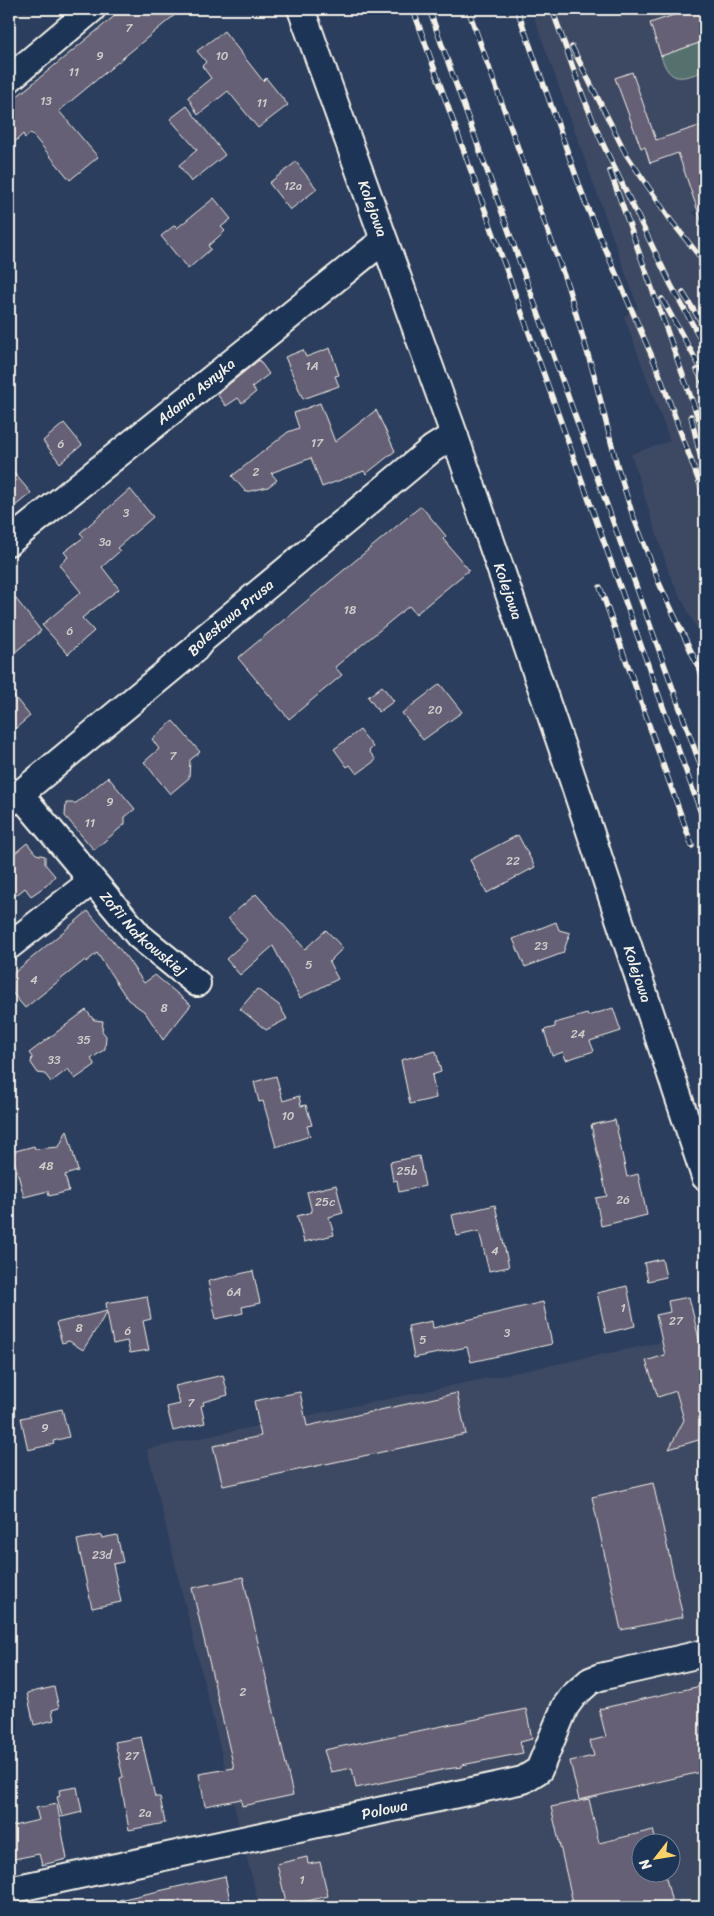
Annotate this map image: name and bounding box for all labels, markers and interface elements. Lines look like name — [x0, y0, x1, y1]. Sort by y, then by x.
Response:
house number: 7 — [126, 17, 134, 39]
house number: 9 — [96, 45, 104, 67]
house number: 10 — [216, 45, 229, 67]
house number: 11 — [69, 61, 79, 83]
house number: 13 — [40, 90, 52, 112]
house number: 11 — [257, 92, 267, 114]
house number: 12a — [284, 175, 302, 197]
street label: Kolejowa — [351, 176, 395, 241]
street label: Adama Asnyka — [150, 351, 242, 432]
house number: 1A — [305, 355, 319, 377]
house number: 17 — [311, 432, 324, 454]
house number: 6 — [58, 433, 65, 455]
house number: 2 — [253, 461, 260, 483]
house number: 3 — [123, 502, 130, 524]
house number: 3a — [99, 531, 111, 553]
street label: Kolejowa — [486, 559, 530, 624]
street label: Bolesława Prusa — [182, 572, 280, 663]
house number: 18 — [344, 599, 356, 621]
house number: 6 — [67, 620, 74, 642]
house number: 20 — [428, 699, 443, 721]
house number: 7 — [170, 745, 178, 767]
house number: 9 — [106, 791, 114, 813]
house number: 11 — [85, 812, 95, 834]
house number: 22 — [506, 850, 520, 872]
street label: Zofii Nałkowskiej — [93, 885, 193, 983]
house number: 23 — [534, 935, 548, 957]
street label: Kolejowa — [616, 942, 659, 1007]
house number: 5 — [305, 954, 313, 976]
house number: 4 — [30, 969, 38, 991]
house number: 8 — [160, 997, 168, 1019]
house number: 24 — [571, 1023, 586, 1045]
house number: 35 — [77, 1029, 91, 1051]
house number: 33 — [47, 1049, 61, 1071]
house number: 10 — [282, 1105, 295, 1127]
house number: 48 — [39, 1155, 53, 1177]
house number: 25b — [397, 1160, 418, 1182]
house number: 26 — [616, 1189, 630, 1211]
house number: 25c — [315, 1191, 335, 1213]
house number: 4 — [491, 1240, 499, 1262]
house number: 6A — [227, 1281, 241, 1303]
house number: 1 — [620, 1297, 626, 1319]
house number: 27 — [669, 1310, 684, 1332]
house number: 8 — [75, 1317, 83, 1339]
house number: 6 — [125, 1320, 132, 1342]
house number: 3 — [504, 1322, 511, 1344]
house number: 5 — [419, 1329, 427, 1351]
house number: 7 — [188, 1392, 196, 1414]
house number: 9 — [41, 1417, 49, 1439]
house number: 23d — [92, 1544, 114, 1566]
house number: 2 — [240, 1681, 247, 1703]
house number: 27 — [125, 1745, 140, 1767]
street label: Polowa — [359, 1792, 410, 1827]
house number: 2a — [139, 1802, 151, 1824]
north arrow — [632, 1834, 682, 1884]
text: N — [632, 1854, 659, 1876]
house number: 1 — [299, 1869, 305, 1891]

